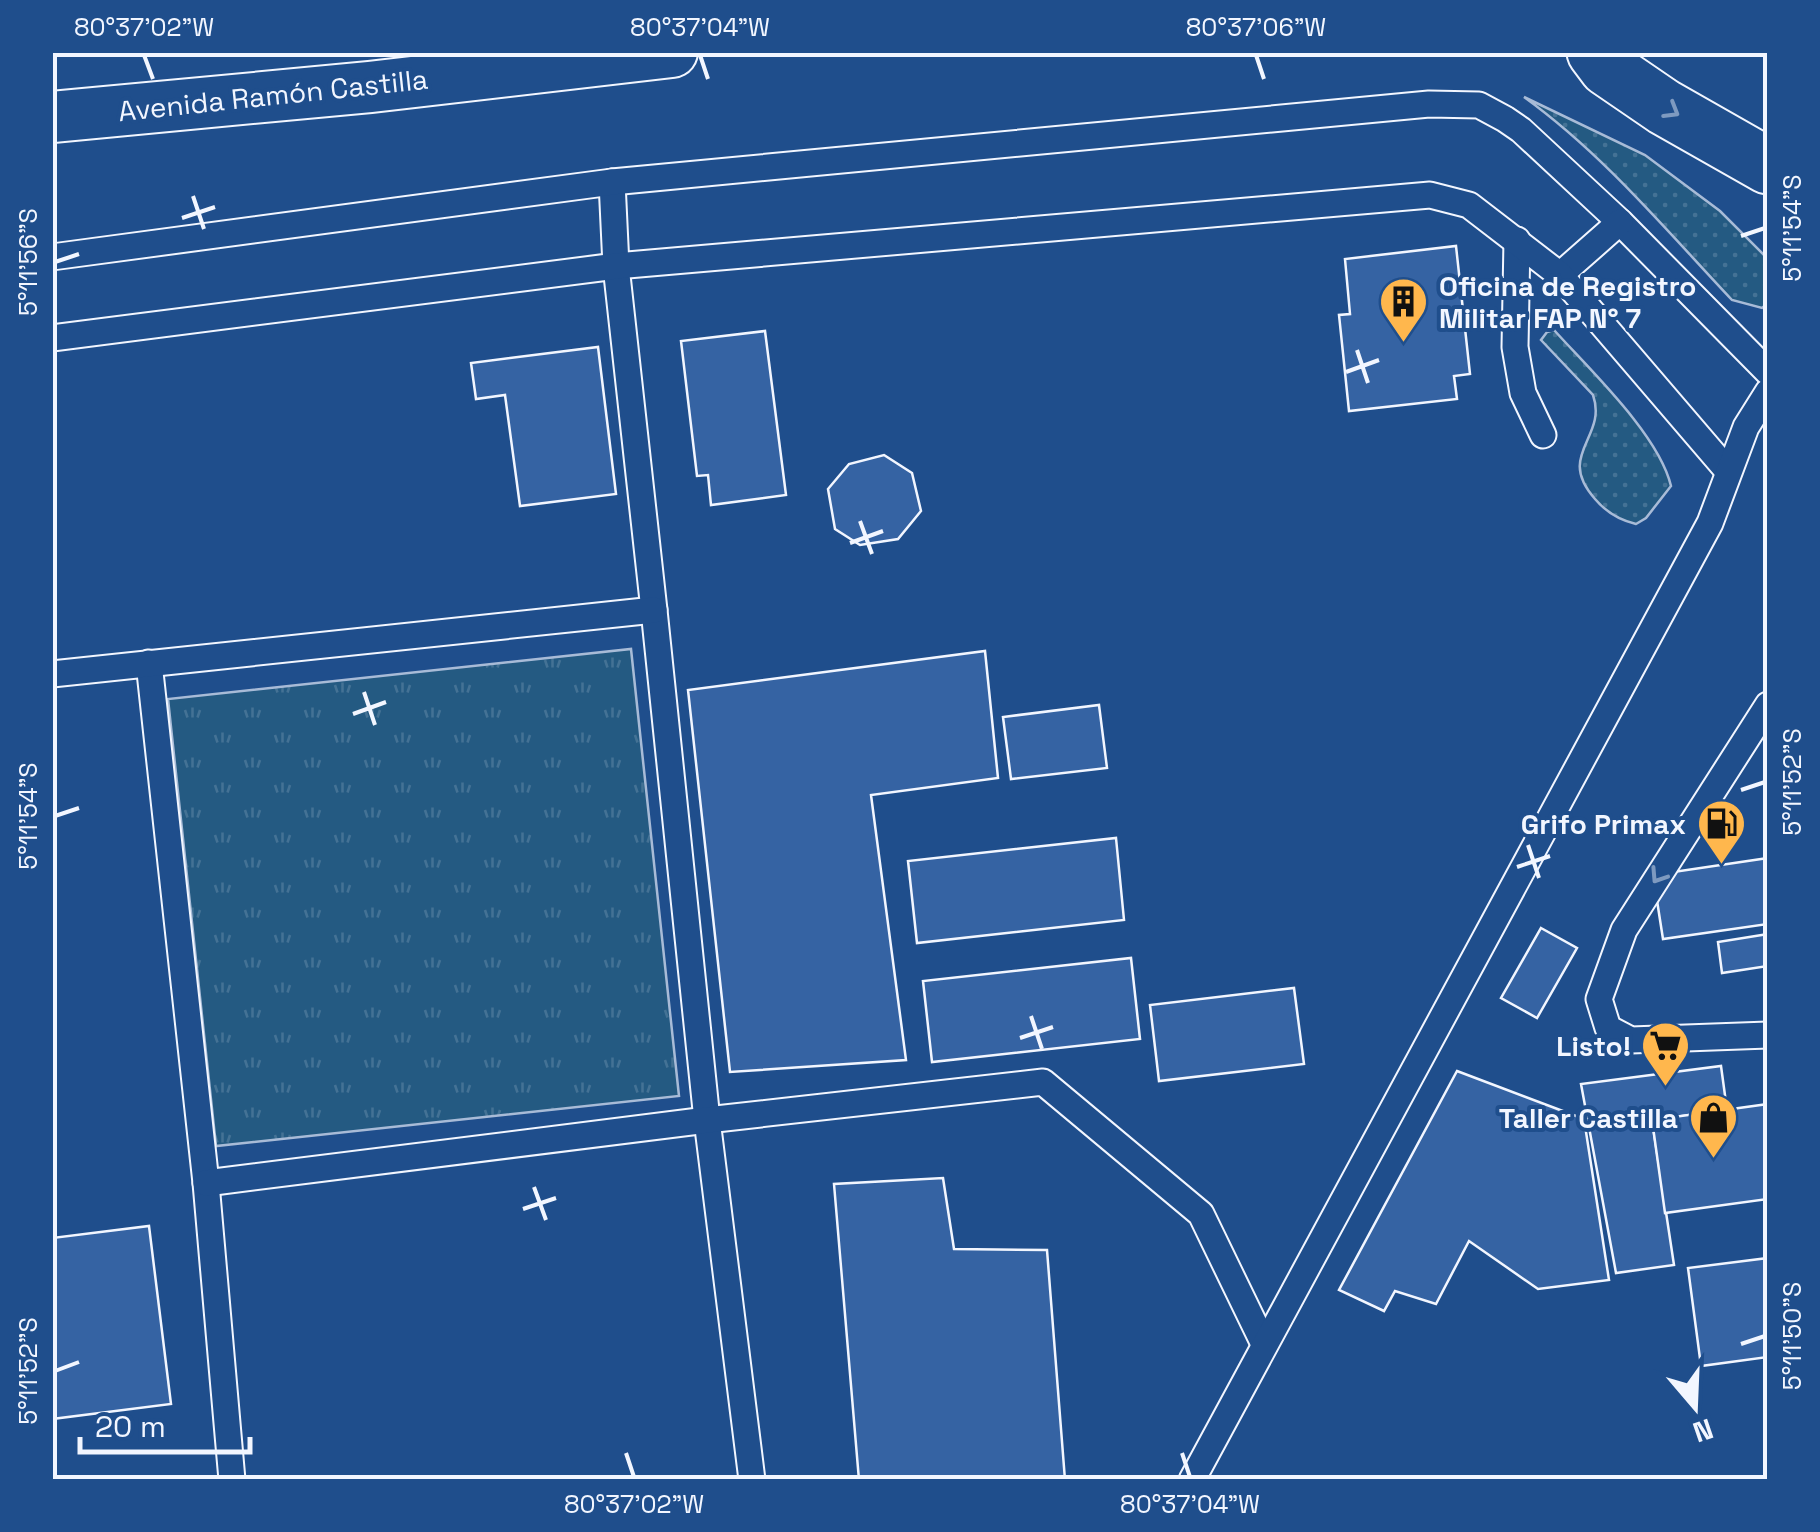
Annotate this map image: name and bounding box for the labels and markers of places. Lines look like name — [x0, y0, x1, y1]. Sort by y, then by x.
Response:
place label: Oficina de Registro Militar FAP N° 7 — [1439, 268, 1696, 336]
building icon: Oficina de Registro Militar FAP N° 7 — [1378, 276, 1430, 344]
fuel station icon: Grifo Primax — [1695, 798, 1747, 866]
place label: Grifo Primax — [1521, 806, 1686, 842]
supermarket icon: Listo! — [1640, 1020, 1692, 1088]
place label: Listo! — [1556, 1028, 1631, 1064]
shop icon: Taller Castilla — [1687, 1092, 1739, 1160]
place label: Taller Castilla — [1499, 1100, 1678, 1136]

